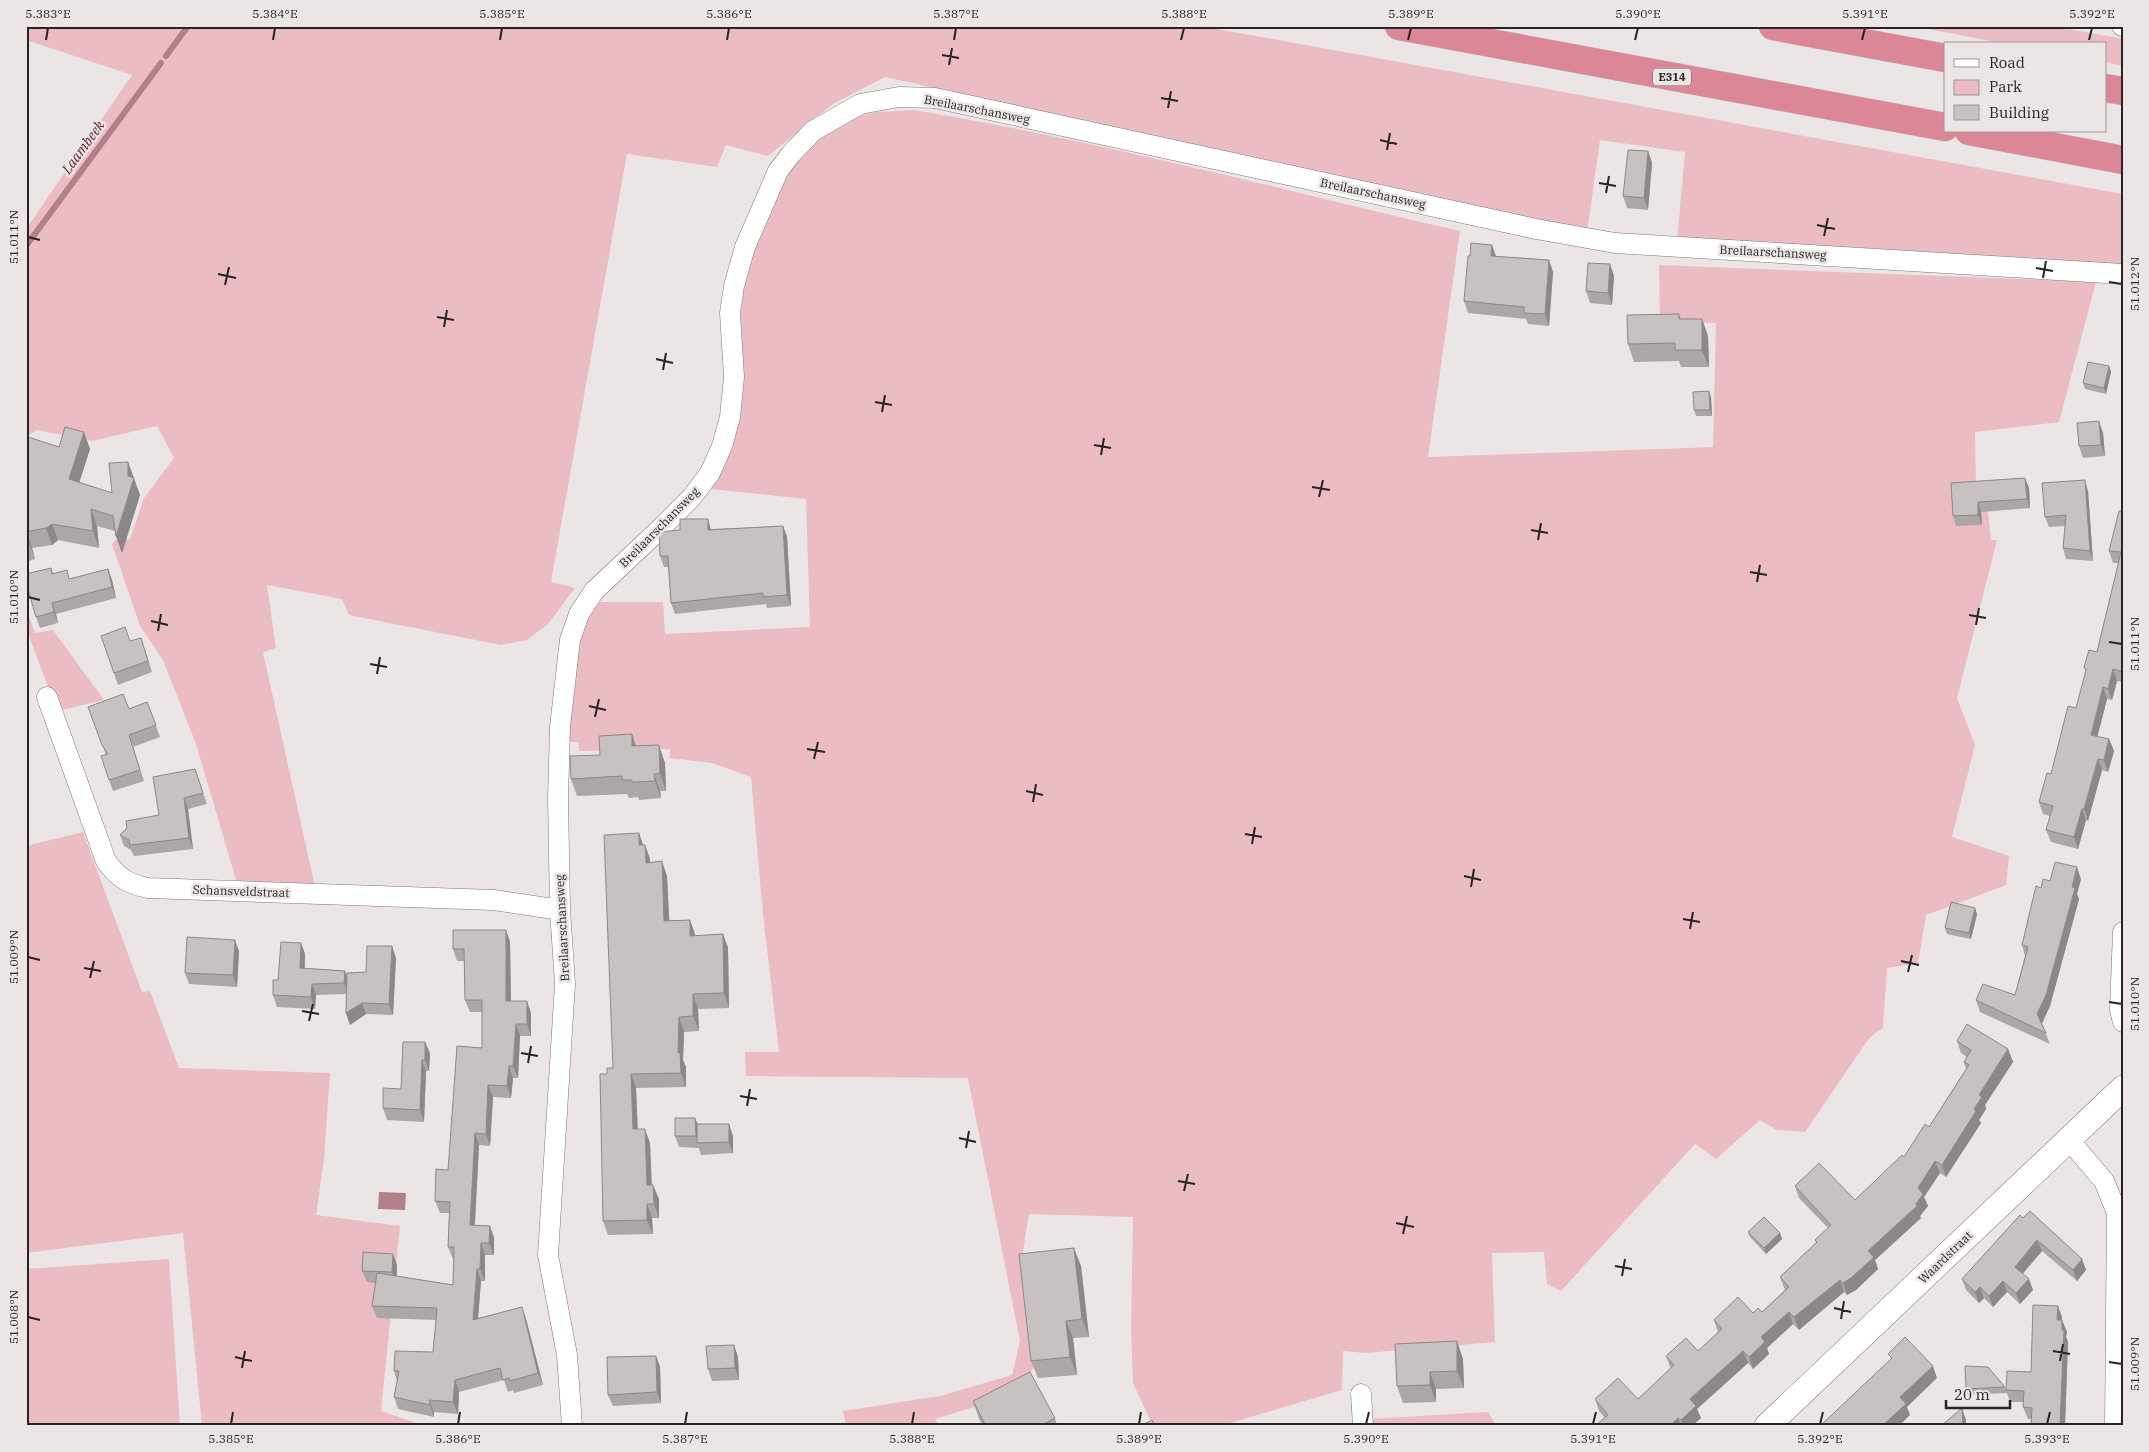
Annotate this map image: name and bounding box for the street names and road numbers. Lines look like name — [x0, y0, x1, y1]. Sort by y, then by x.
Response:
road number: E314 — [1653, 68, 1691, 86]
street label: Breilaarschansweg — [923, 91, 1032, 127]
street label: Breilaarschansweg — [1319, 175, 1428, 212]
street label: Breilaarschansweg — [1719, 242, 1827, 262]
street label: Breilaarschansweg — [616, 483, 703, 570]
street label: Breilaarschansweg — [552, 874, 572, 982]
street label: Schansveldstraat — [192, 882, 290, 900]
street label: Waardstraat — [1915, 1228, 1975, 1286]

